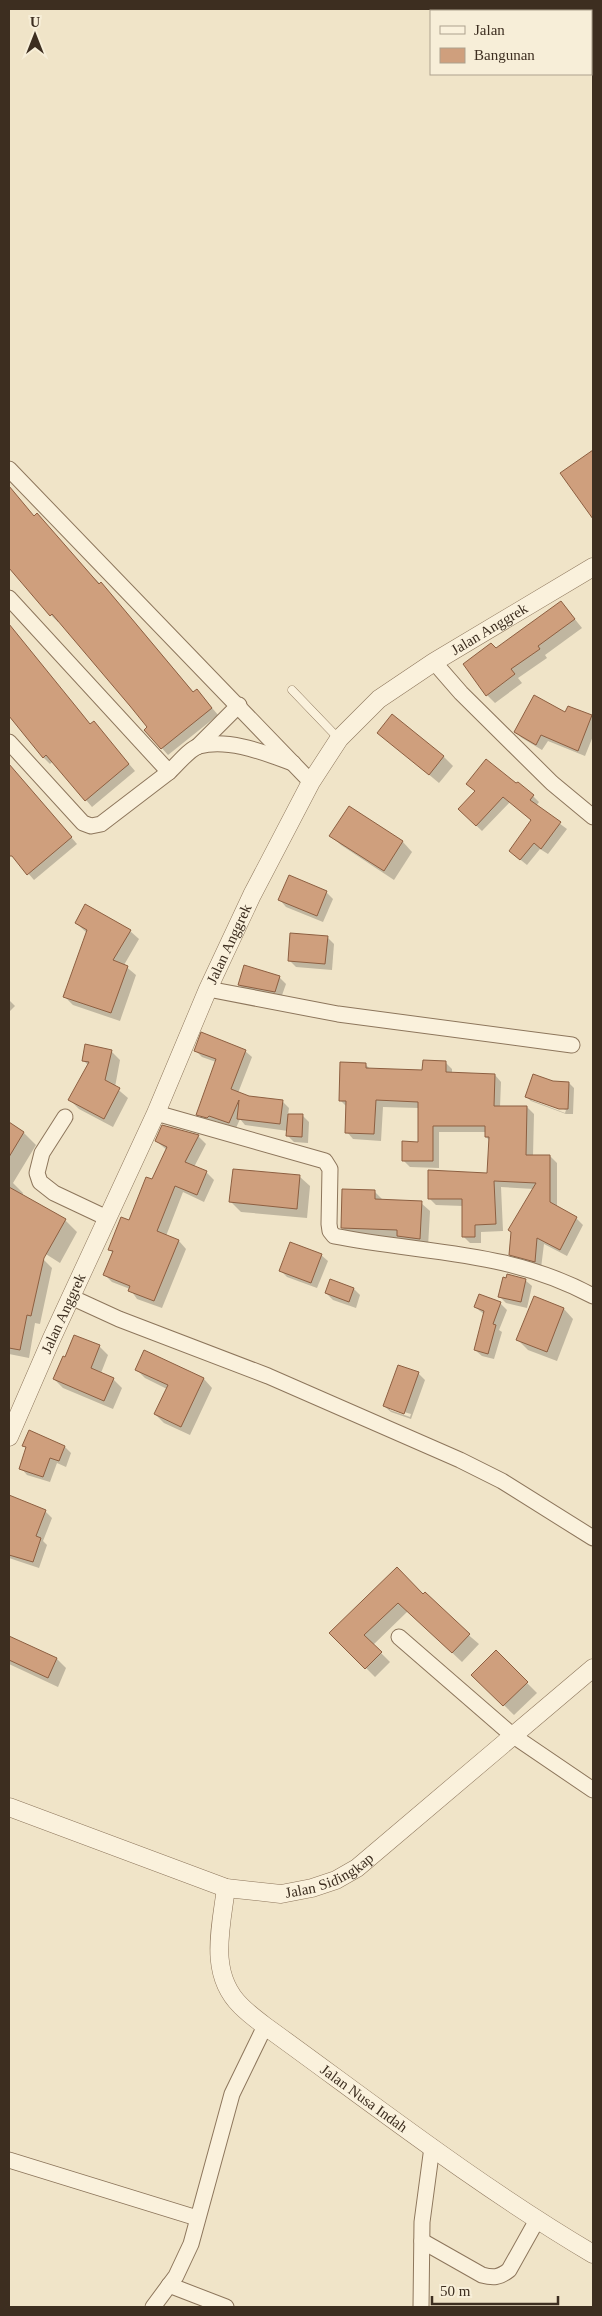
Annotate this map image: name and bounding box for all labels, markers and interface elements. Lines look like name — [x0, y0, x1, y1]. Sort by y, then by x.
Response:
north arrow — [10, 10, 60, 60]
legend — [430, 10, 592, 75]
text: U — [30, 15, 40, 30]
text: Jalan — [474, 22, 505, 38]
text: Bangunan — [474, 47, 535, 63]
street label: Jalan Anggrek — [448, 600, 531, 658]
street label: Jalan Anggrek — [204, 901, 255, 986]
street label: Jalan Anggrek — [38, 1270, 89, 1356]
street label: Jalan Sidingkap — [284, 1850, 376, 1901]
street label: Jalan Nusa Indah — [318, 2061, 411, 2136]
scale bar — [432, 2274, 558, 2306]
text: 50 m — [440, 2283, 471, 2299]

